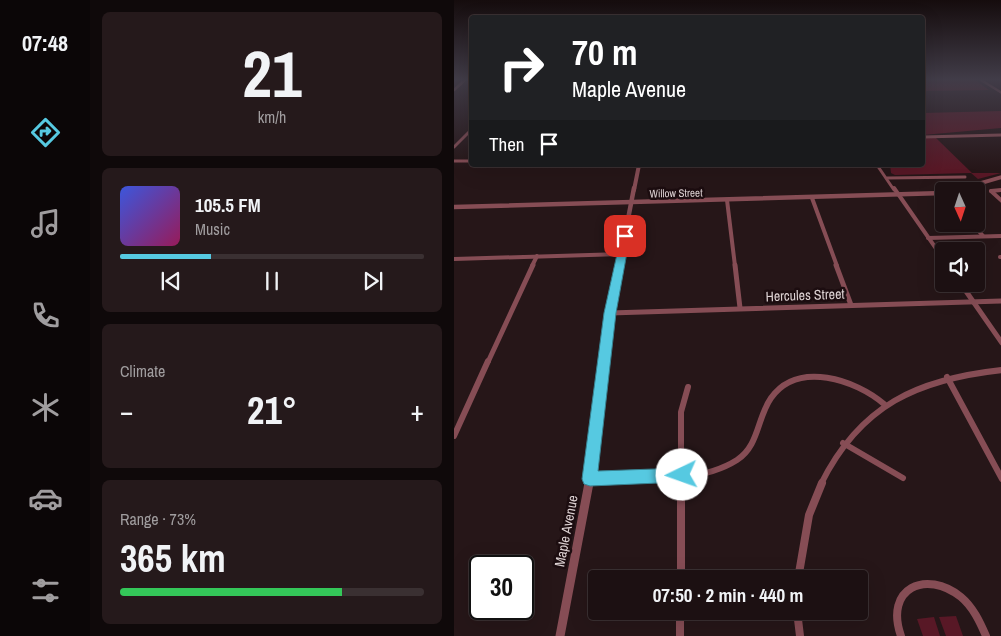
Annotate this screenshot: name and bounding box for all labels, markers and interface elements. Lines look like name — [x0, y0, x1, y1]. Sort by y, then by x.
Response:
text: 07:48 — [22, 28, 68, 58]
text: 70 m — [572, 29, 637, 76]
text: 21 — [242, 30, 302, 117]
icon: right — [489, 35, 554, 100]
text: Maple Avenue — [572, 74, 686, 104]
text: km/h — [258, 106, 286, 128]
icon: directions — [28, 115, 63, 150]
icon: arrive — [535, 130, 563, 158]
text: Then — [489, 131, 525, 157]
north arrow — [935, 182, 985, 232]
map controls — [935, 182, 985, 292]
street label: Willow Street — [649, 186, 703, 200]
text: 105.5 FM — [195, 192, 261, 218]
icon: music — [28, 206, 63, 241]
pin — [604, 215, 646, 257]
text: Music — [195, 218, 230, 240]
icon: arrive — [611, 222, 639, 250]
button: sound — [935, 242, 985, 292]
icon: previous — [157, 267, 185, 295]
icon: pause — [258, 267, 286, 295]
icon: next — [359, 267, 387, 295]
street label: Hercules Street — [765, 285, 845, 305]
icon: phone — [28, 298, 63, 333]
text: Climate — [120, 360, 165, 382]
text: 21° — [247, 385, 297, 436]
icon: climate — [28, 390, 63, 425]
text: − — [120, 392, 133, 430]
text: + — [411, 392, 424, 430]
position arrow — [655, 448, 707, 500]
icon: car — [28, 481, 63, 516]
street label: Maple Avenue — [550, 494, 582, 568]
text: Range · 73% — [120, 508, 196, 530]
text: 365 km — [120, 533, 226, 584]
speed limit sign: 30 — [469, 555, 534, 620]
icon: filters — [28, 573, 63, 608]
text: 07:50 · 2 min · 440 m — [653, 582, 803, 608]

